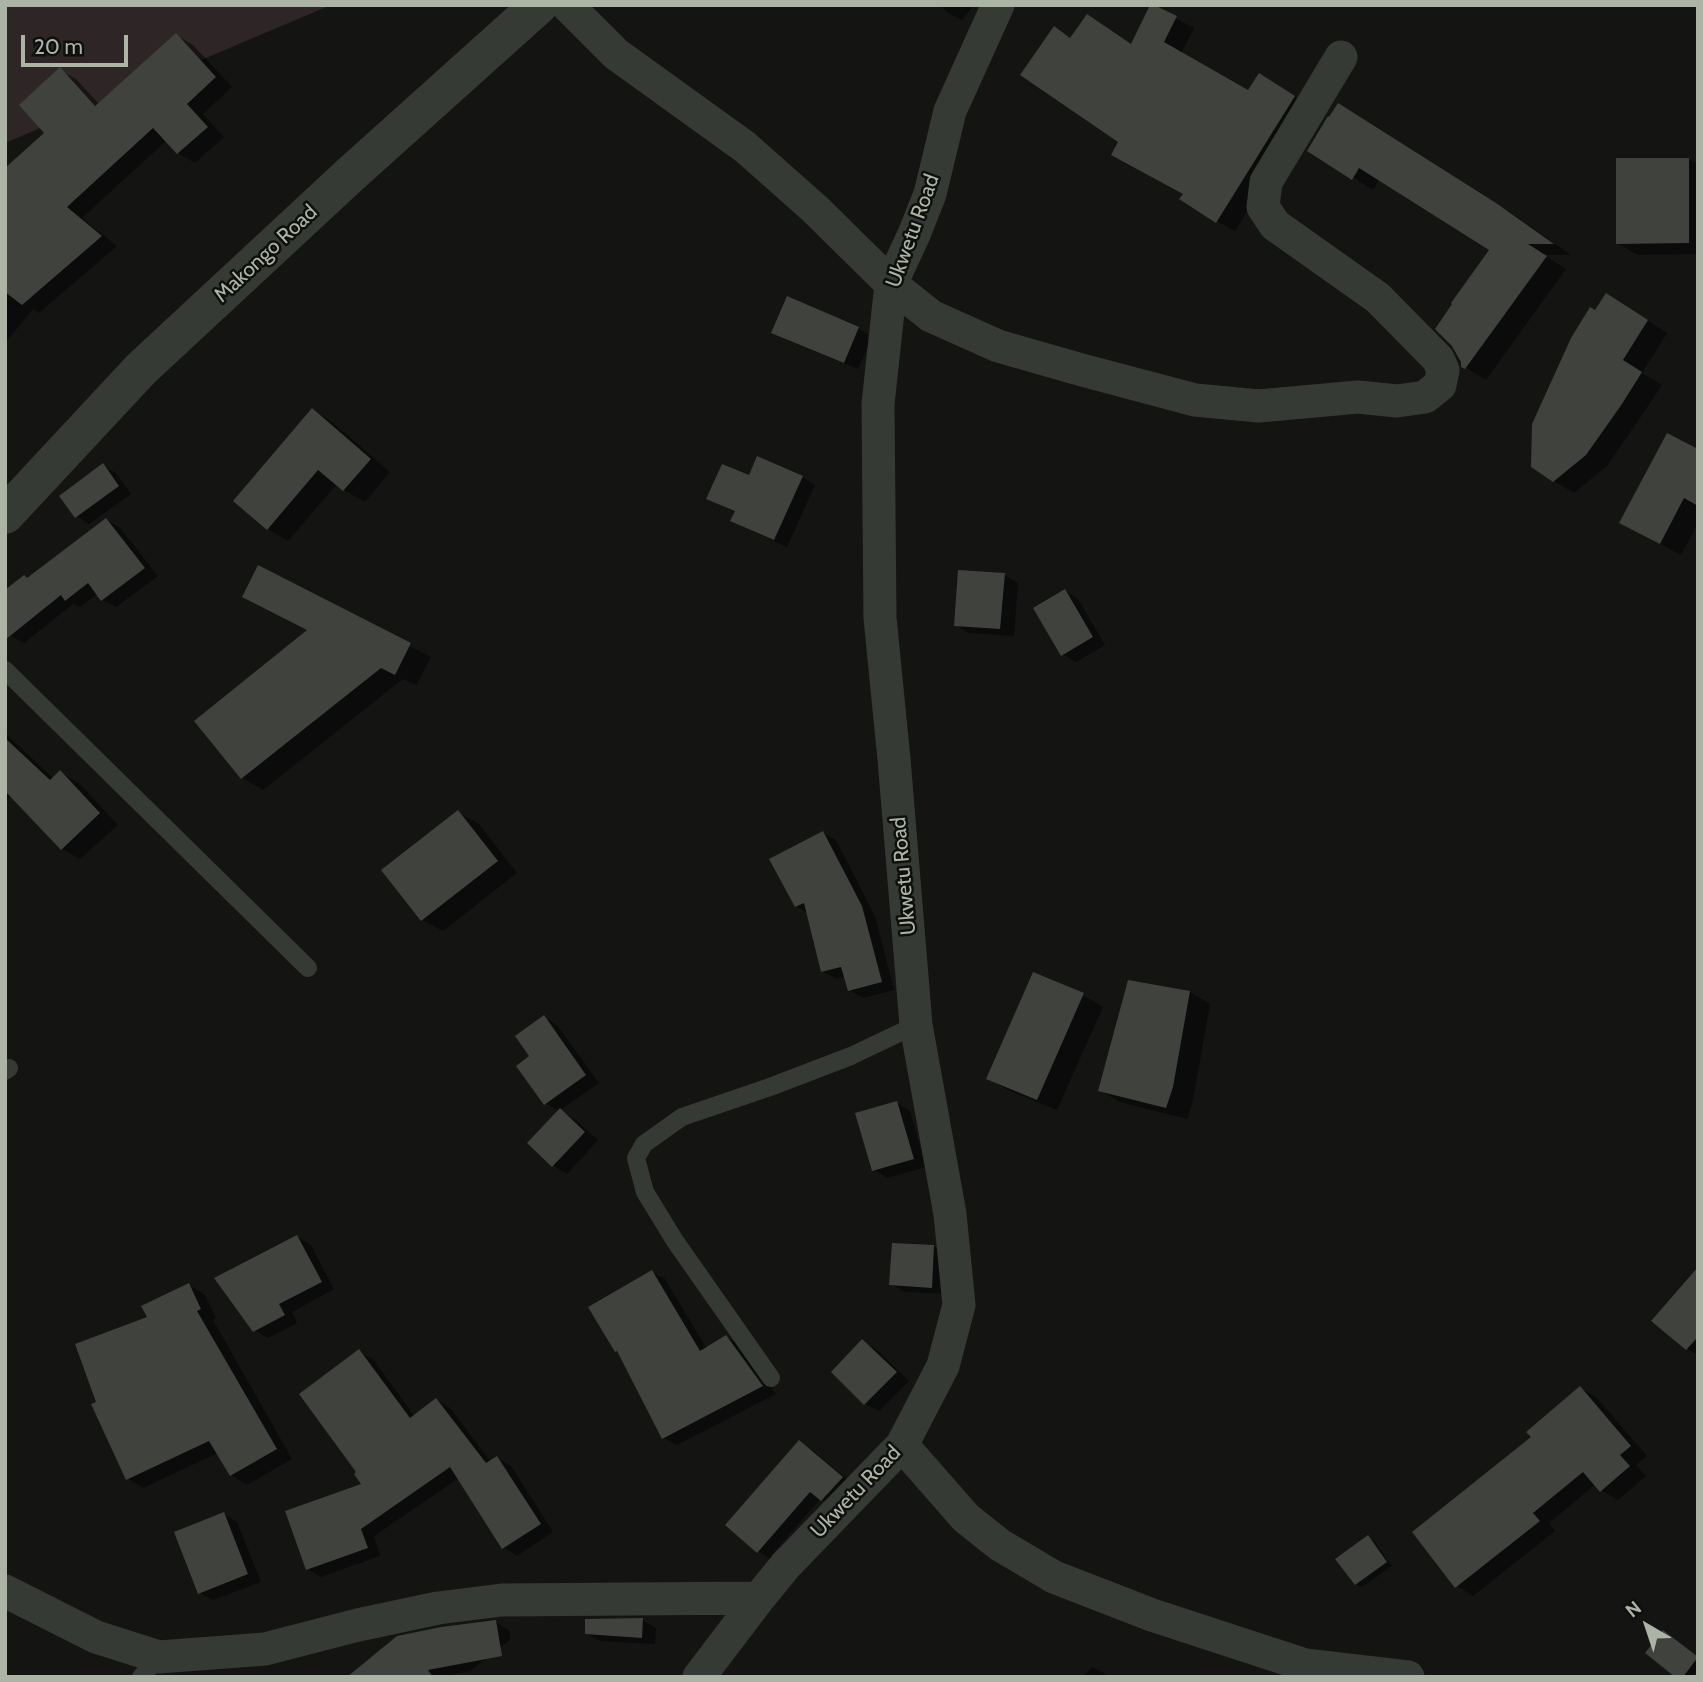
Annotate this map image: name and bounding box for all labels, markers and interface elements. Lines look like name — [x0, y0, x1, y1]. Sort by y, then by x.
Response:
scale bar — [24, 21, 131, 65]
text: 20 m — [34, 34, 83, 59]
street label: Ukwetu Road — [881, 171, 945, 291]
street label: Makongo Road — [209, 200, 323, 308]
street label: Ukwetu Road — [886, 816, 922, 936]
street label: Ukwetu Road — [806, 1441, 906, 1543]
north arrow — [1612, 1591, 1682, 1661]
text: N — [1621, 1596, 1646, 1622]

